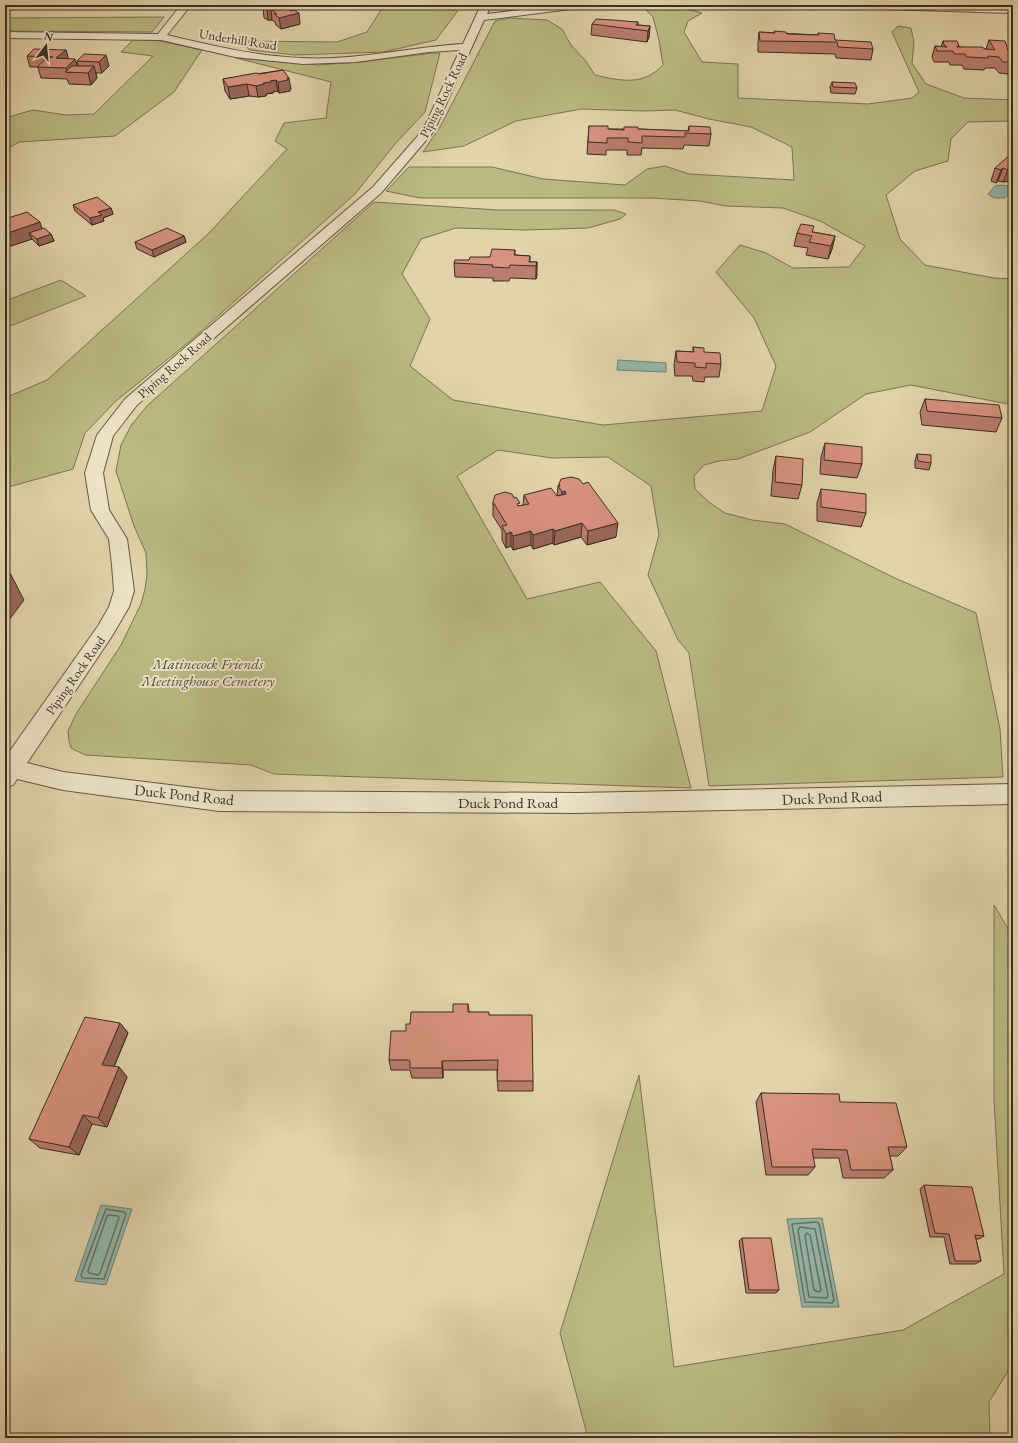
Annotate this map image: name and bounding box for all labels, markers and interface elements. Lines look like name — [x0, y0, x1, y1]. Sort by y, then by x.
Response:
street label: Underhill Road — [198, 25, 278, 54]
north arrow — [26, 26, 66, 66]
text: N — [43, 28, 55, 44]
street label: Piping Rock Road — [416, 50, 472, 140]
street label: Piping Rock Road — [134, 328, 215, 402]
street label: Piping Rock Road — [42, 632, 109, 718]
park label: Matinecock Friends Meetinghouse Cemetery — [140, 654, 275, 690]
street label: Duck Pond Road — [133, 780, 235, 809]
street label: Duck Pond Road — [782, 786, 883, 809]
street label: Duck Pond Road — [458, 793, 559, 812]

